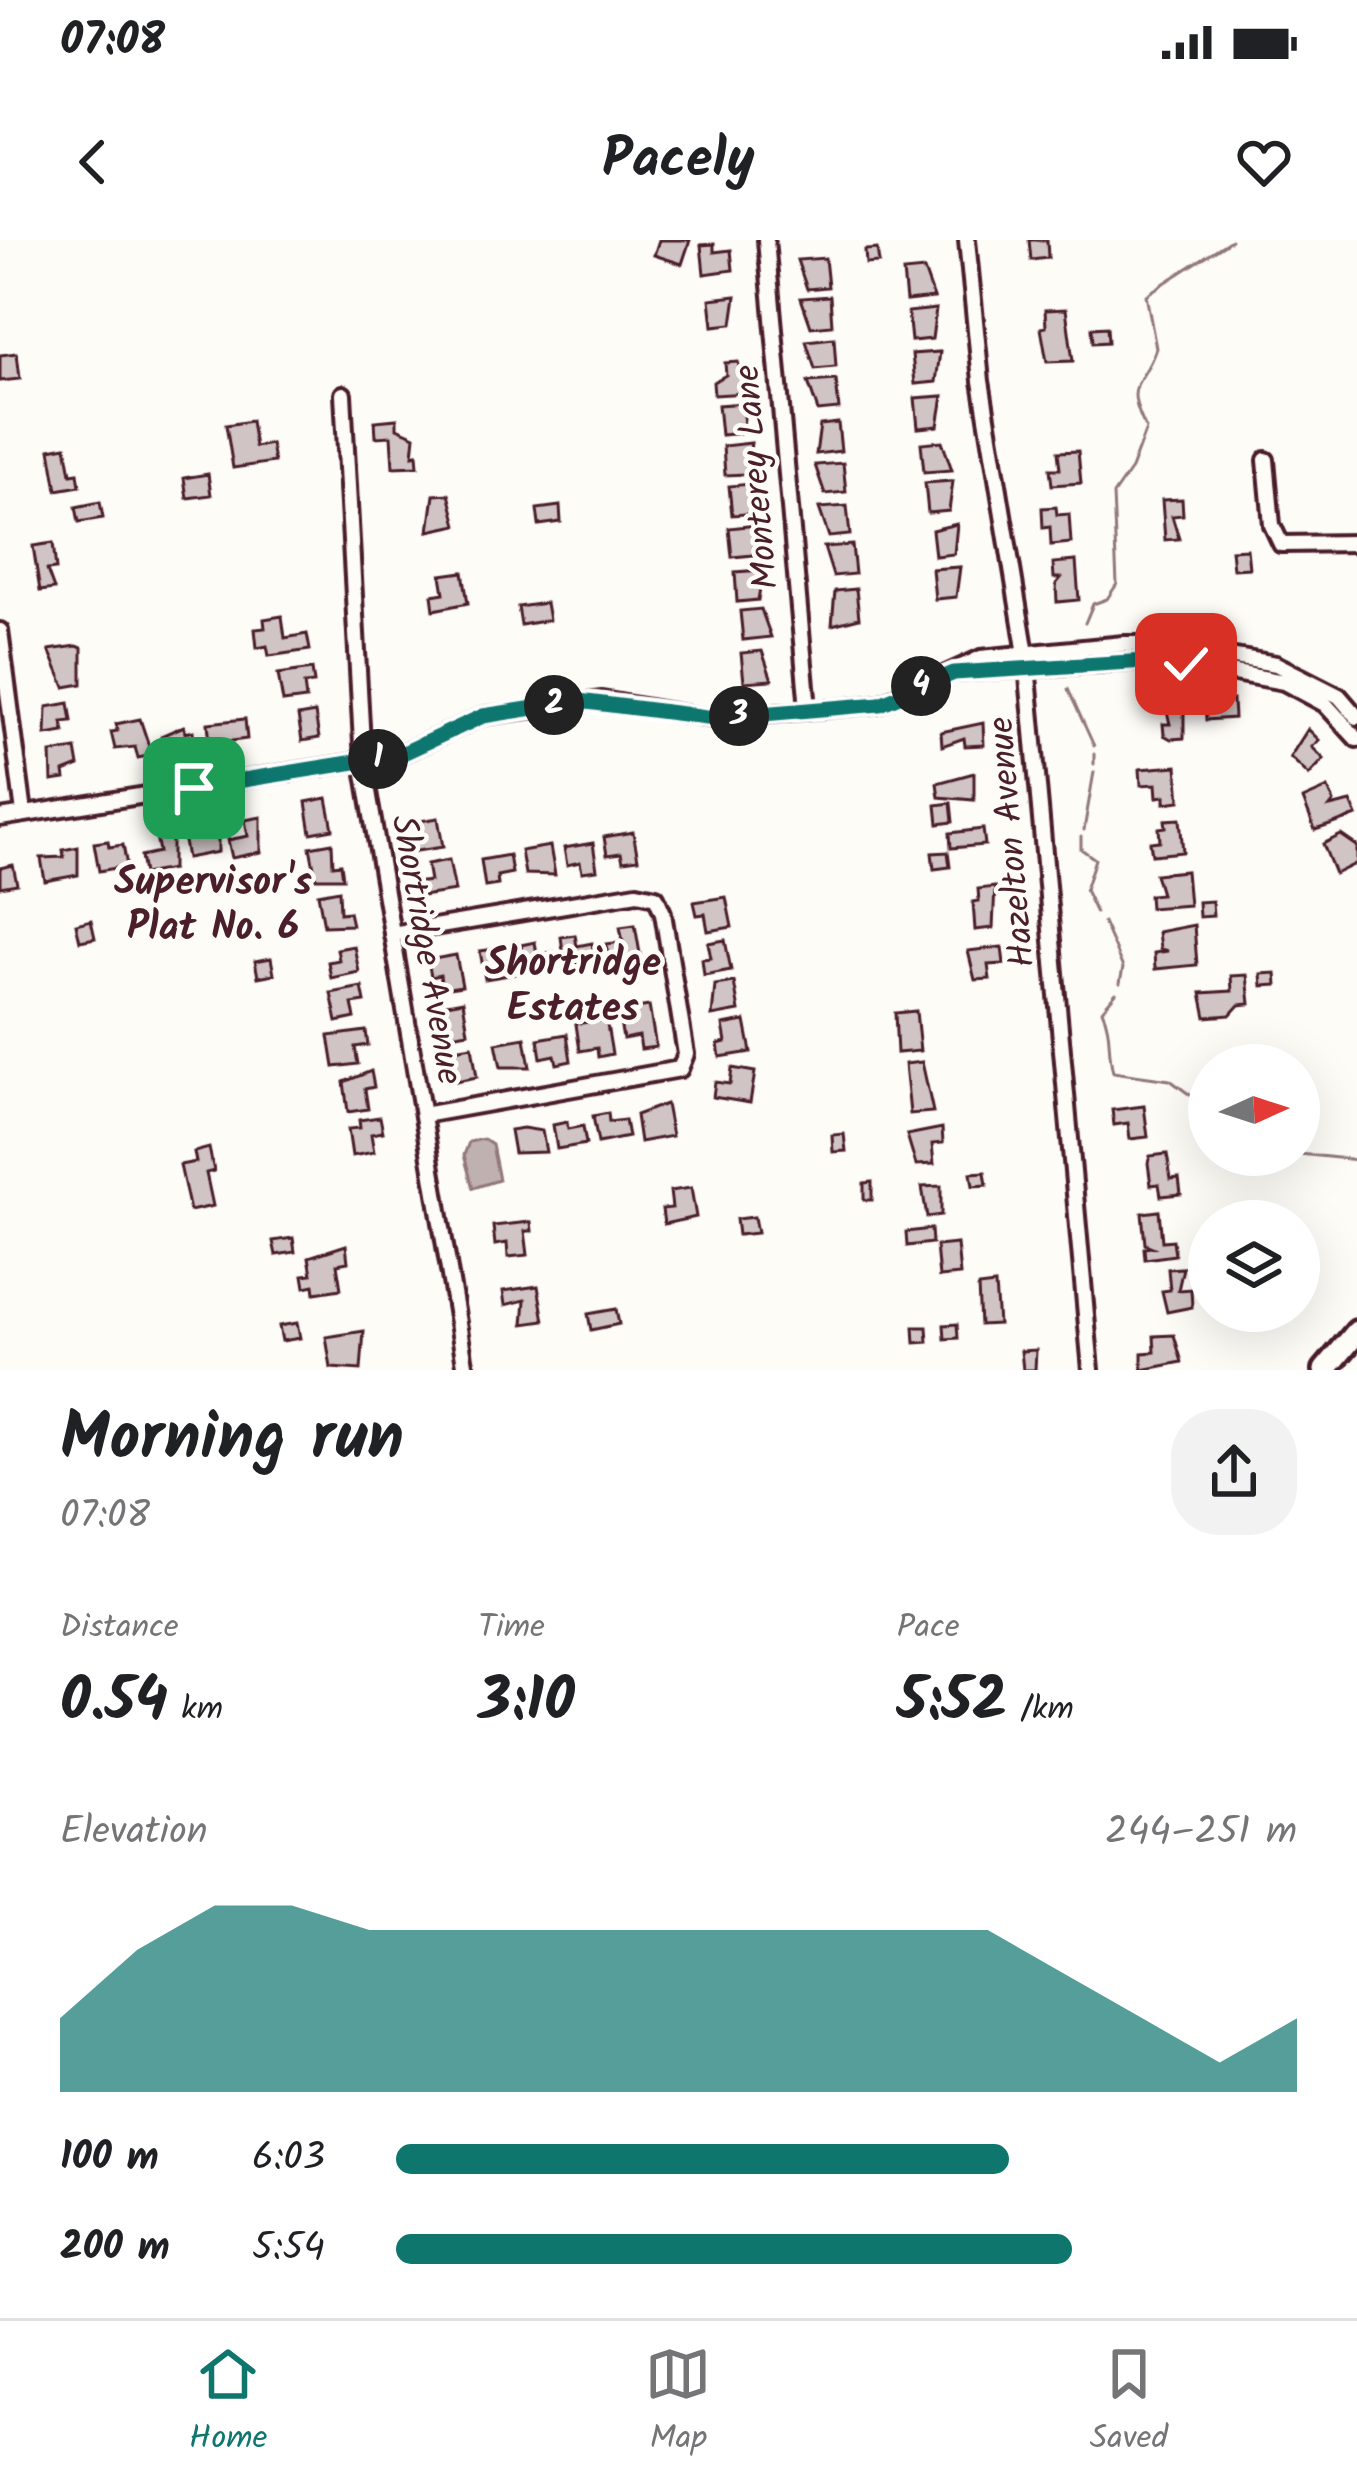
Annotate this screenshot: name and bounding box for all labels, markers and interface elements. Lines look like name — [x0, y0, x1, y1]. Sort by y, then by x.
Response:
text: 07:08 — [60, 6, 165, 78]
text: Pacely — [602, 119, 755, 205]
icon: back — [60, 129, 126, 195]
icon: heart — [1231, 129, 1297, 195]
street label: Monterey Lane — [720, 362, 796, 592]
pin — [1135, 613, 1237, 715]
icon: check — [1153, 631, 1219, 697]
pin: 4 — [891, 656, 951, 716]
text: 4 — [912, 659, 930, 712]
pin: 2 — [524, 675, 584, 735]
text: 2 — [544, 678, 564, 731]
pin: 3 — [709, 686, 769, 746]
text: 3 — [730, 689, 748, 742]
street label: Hazelton Avenue — [974, 714, 1052, 970]
pin: 1 — [348, 729, 408, 789]
text: 1 — [373, 732, 383, 785]
pin — [143, 737, 245, 839]
icon: arrive — [161, 755, 227, 821]
street label: Shortridge Avenue — [373, 811, 477, 1089]
district label: Supervisor's Plat No. 6 — [114, 853, 312, 960]
district label: Shortridge Estates — [485, 934, 661, 1041]
north arrow — [1188, 1044, 1320, 1176]
map controls — [1188, 1044, 1320, 1332]
button: layers — [1188, 1200, 1320, 1332]
text: Morning run — [60, 1388, 404, 1493]
button: share — [1171, 1409, 1297, 1535]
text: 07:08 — [60, 1486, 150, 1548]
text: Distance — [60, 1602, 179, 1655]
text: Time — [478, 1602, 545, 1655]
text: Pace — [897, 1602, 960, 1655]
text: 0.54 — [60, 1655, 168, 1751]
text: 3:10 — [478, 1655, 575, 1751]
text: 5:52 — [897, 1655, 1007, 1751]
text: km — [168, 1684, 223, 1737]
text: /km — [1007, 1684, 1074, 1737]
text: Elevation — [60, 1802, 208, 1864]
text: 244–251 m — [1105, 1802, 1297, 1864]
text: 100 m — [60, 2128, 159, 2190]
text: 6:03 — [252, 2128, 325, 2190]
text: 200 m — [60, 2218, 170, 2280]
text: 5:54 — [252, 2218, 325, 2280]
tab: Home — [189, 2341, 267, 2466]
tab: Map — [645, 2341, 711, 2466]
tab: Saved — [1090, 2341, 1168, 2466]

